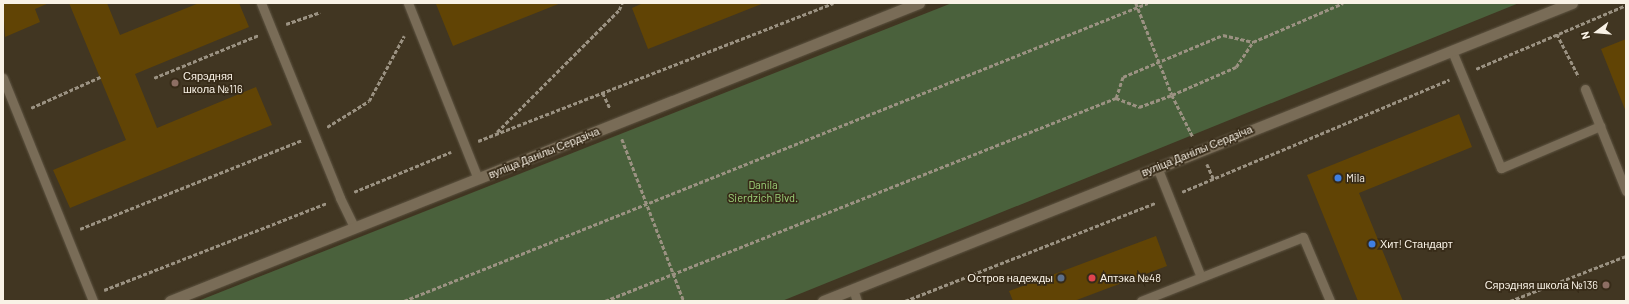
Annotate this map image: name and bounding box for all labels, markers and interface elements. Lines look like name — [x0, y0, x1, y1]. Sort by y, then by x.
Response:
north arrow — [1577, 12, 1617, 52]
text: N — [1578, 30, 1592, 41]
place label: Сярэдняя школа №116 — [183, 70, 243, 96]
marker: Сярэдняя школа №116 — [170, 78, 180, 88]
street label: вуліца Данілы Сердзіча — [1140, 123, 1254, 179]
street label: вуліца Данілы Сердзіча — [487, 125, 601, 181]
place label: Mila — [1346, 171, 1365, 185]
marker: Mila — [1333, 173, 1343, 183]
park label: Danila Sierdzich Blvd. — [728, 179, 798, 205]
place label: Хит! Стандарт — [1380, 237, 1453, 251]
marker: Хит! Стандарт — [1367, 239, 1377, 249]
place label: Остров надежды — [967, 271, 1053, 285]
place label: Аптэка №48 — [1100, 271, 1161, 285]
marker: Остров надежды — [1056, 273, 1066, 283]
marker: Аптэка №48 — [1087, 273, 1097, 283]
place label: Сярэдняя школа №136 — [1485, 278, 1598, 292]
marker: Сярэдняя школа №136 — [1601, 280, 1611, 290]

